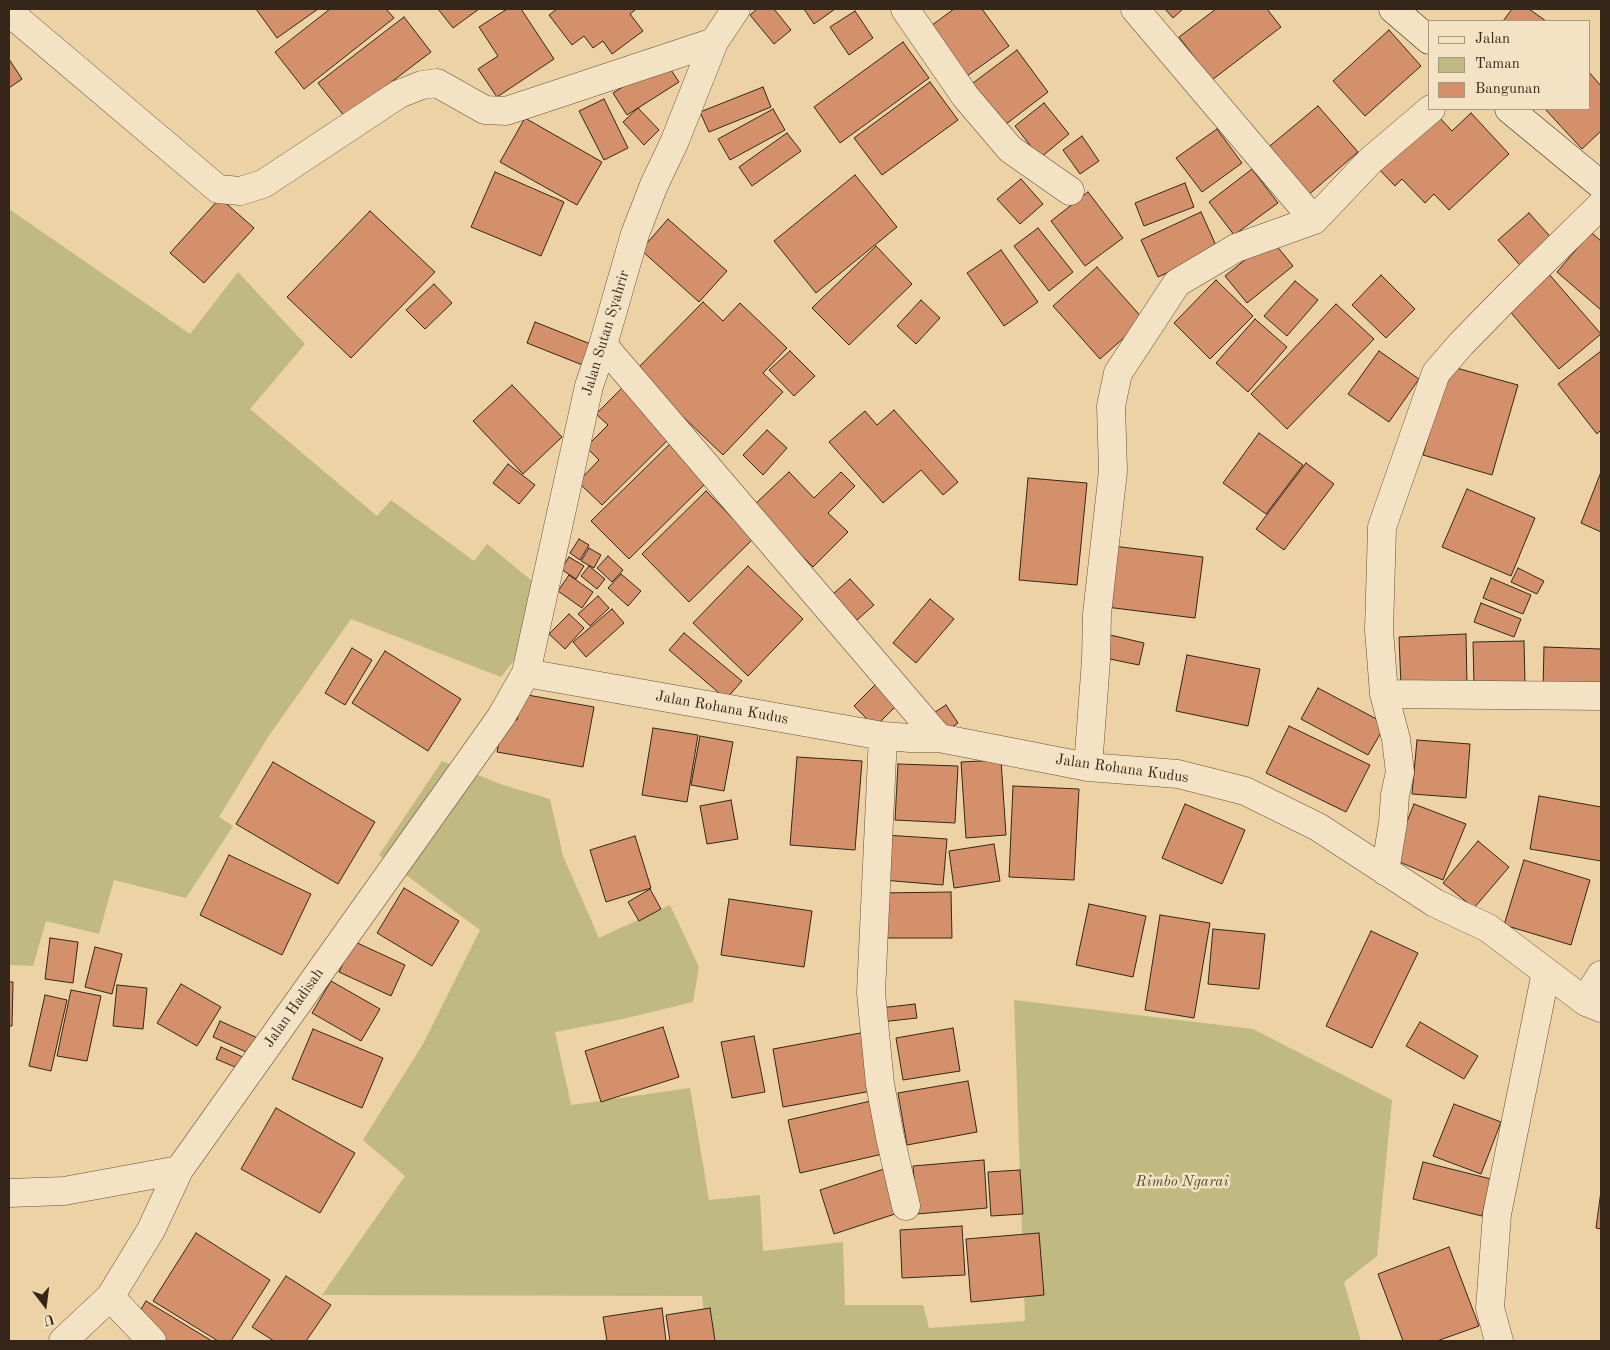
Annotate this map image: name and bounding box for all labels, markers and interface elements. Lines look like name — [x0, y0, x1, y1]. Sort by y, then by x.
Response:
legend — [1428, 20, 1590, 110]
text: Jalan — [1475, 32, 1510, 47]
text: Taman — [1475, 57, 1520, 72]
text: Bangunan — [1475, 82, 1541, 97]
street label: Jalan Sutan Syahrir — [578, 268, 634, 398]
street label: Jalan Rohana Kudus — [654, 687, 790, 729]
street label: Jalan Rohana Kudus — [1054, 751, 1190, 787]
street label: Jalan Hadisah — [260, 965, 328, 1051]
park label: Rimbo Ngarai — [1136, 1173, 1228, 1191]
north arrow — [20, 1280, 70, 1330]
text: U — [42, 1311, 56, 1328]

